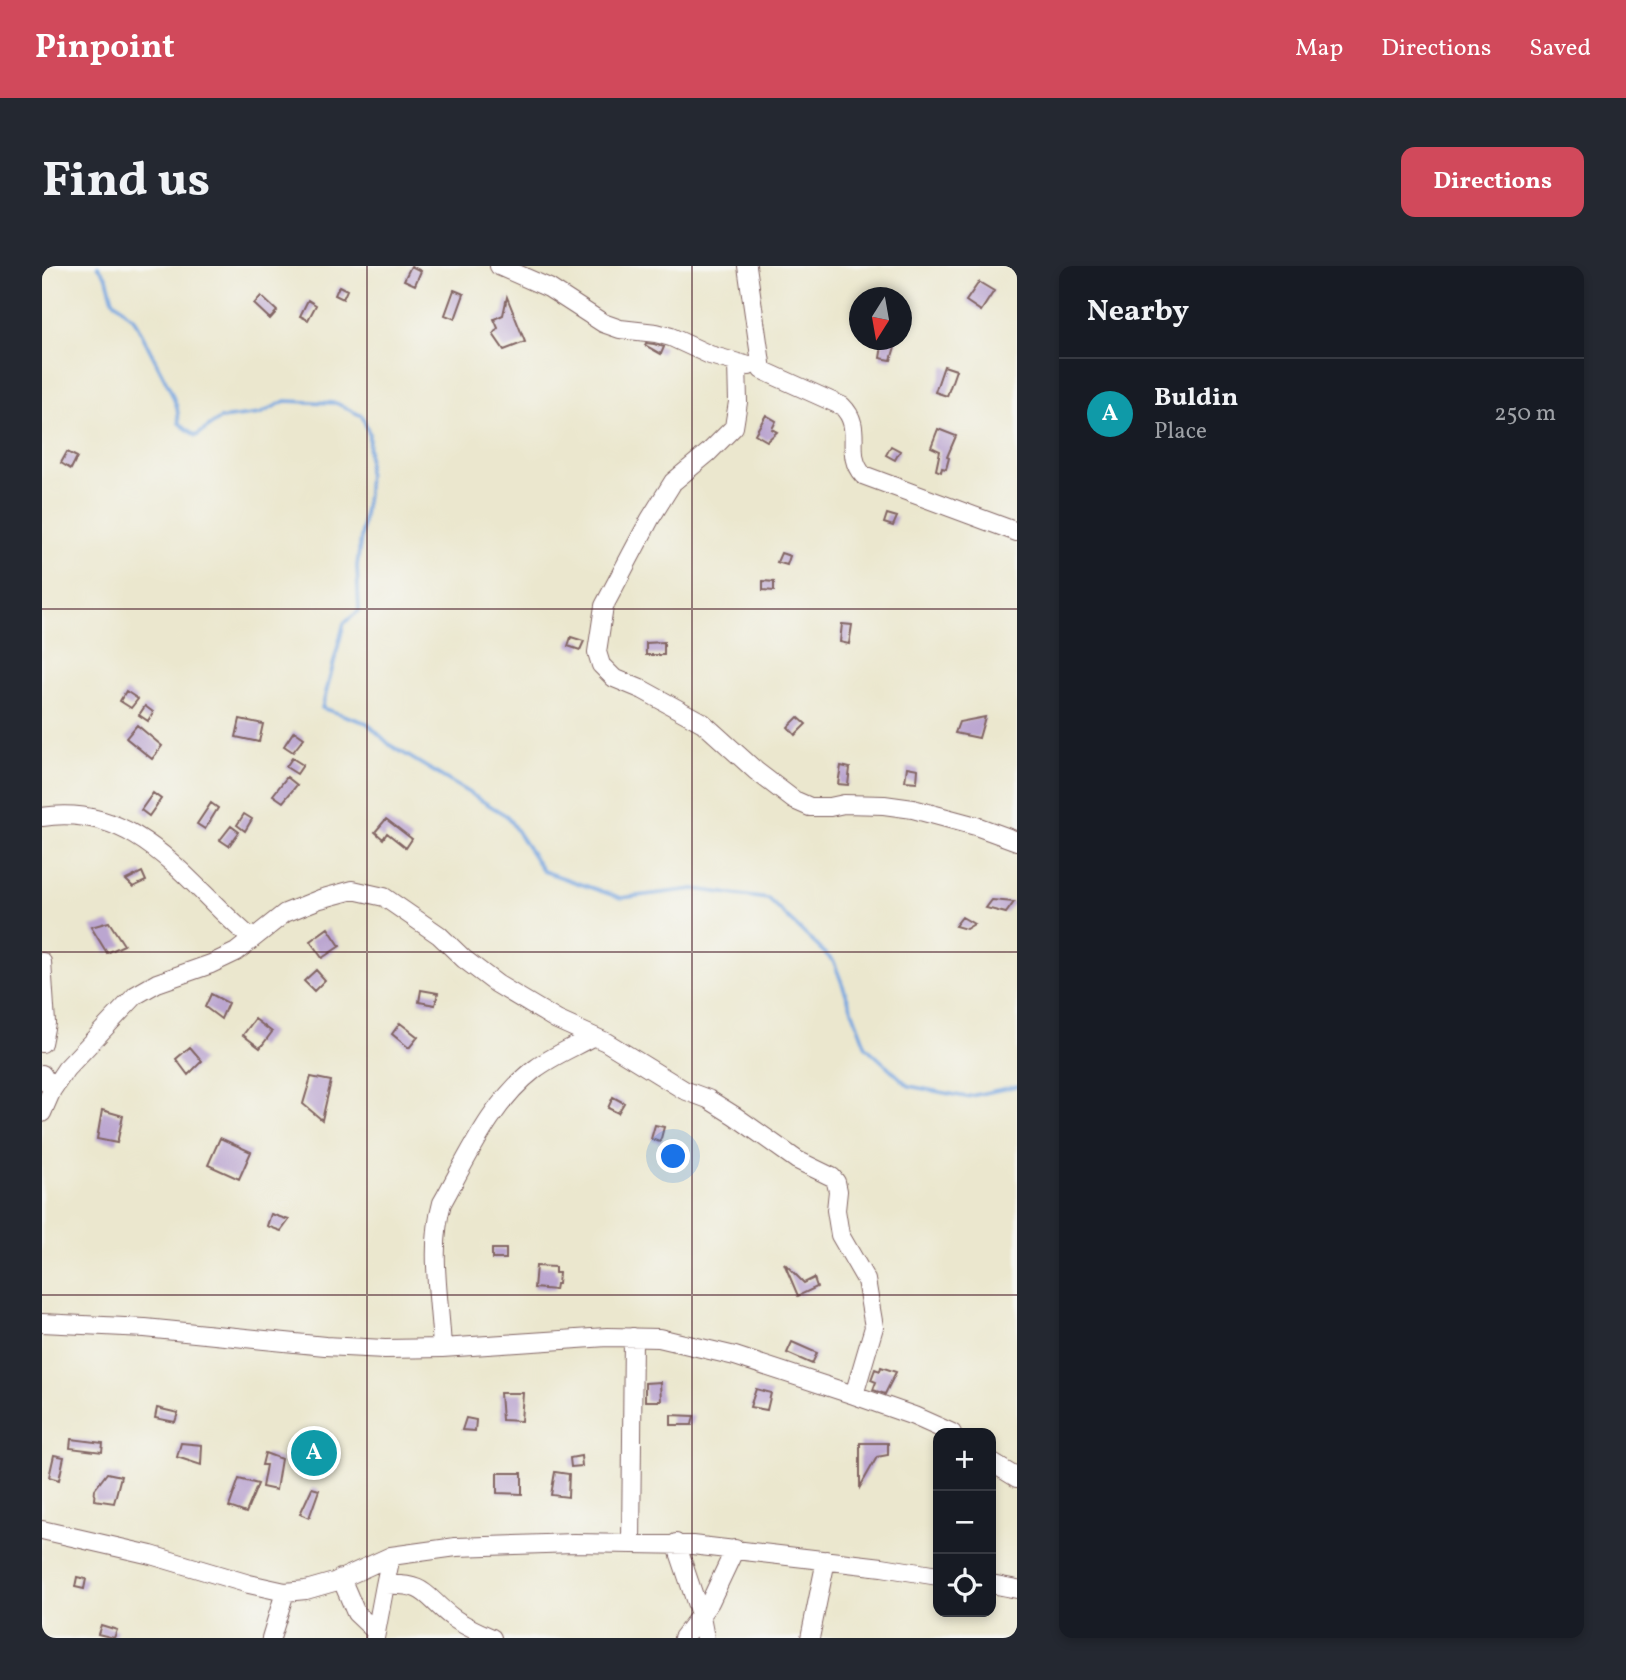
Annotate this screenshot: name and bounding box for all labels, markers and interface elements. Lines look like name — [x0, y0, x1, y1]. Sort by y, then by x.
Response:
text: Pinpoint — [35, 26, 175, 72]
text: Map — [1295, 32, 1343, 66]
text: Directions — [1381, 32, 1491, 66]
text: Saved — [1529, 32, 1591, 66]
button: Directions — [1401, 147, 1584, 217]
text: Find us — [42, 148, 210, 217]
north arrow — [849, 287, 912, 350]
text: Nearby — [1087, 291, 1189, 333]
text: Buldin — [1154, 380, 1238, 416]
text: A — [1102, 398, 1118, 430]
text: 250 m — [1494, 398, 1556, 430]
text: Place — [1154, 416, 1207, 448]
your location — [656, 1139, 690, 1173]
pin: A — [291, 1427, 337, 1479]
map controls — [933, 1428, 996, 1617]
button: + — [933, 1428, 996, 1491]
button: − — [933, 1491, 996, 1554]
button: locate — [933, 1554, 996, 1617]

